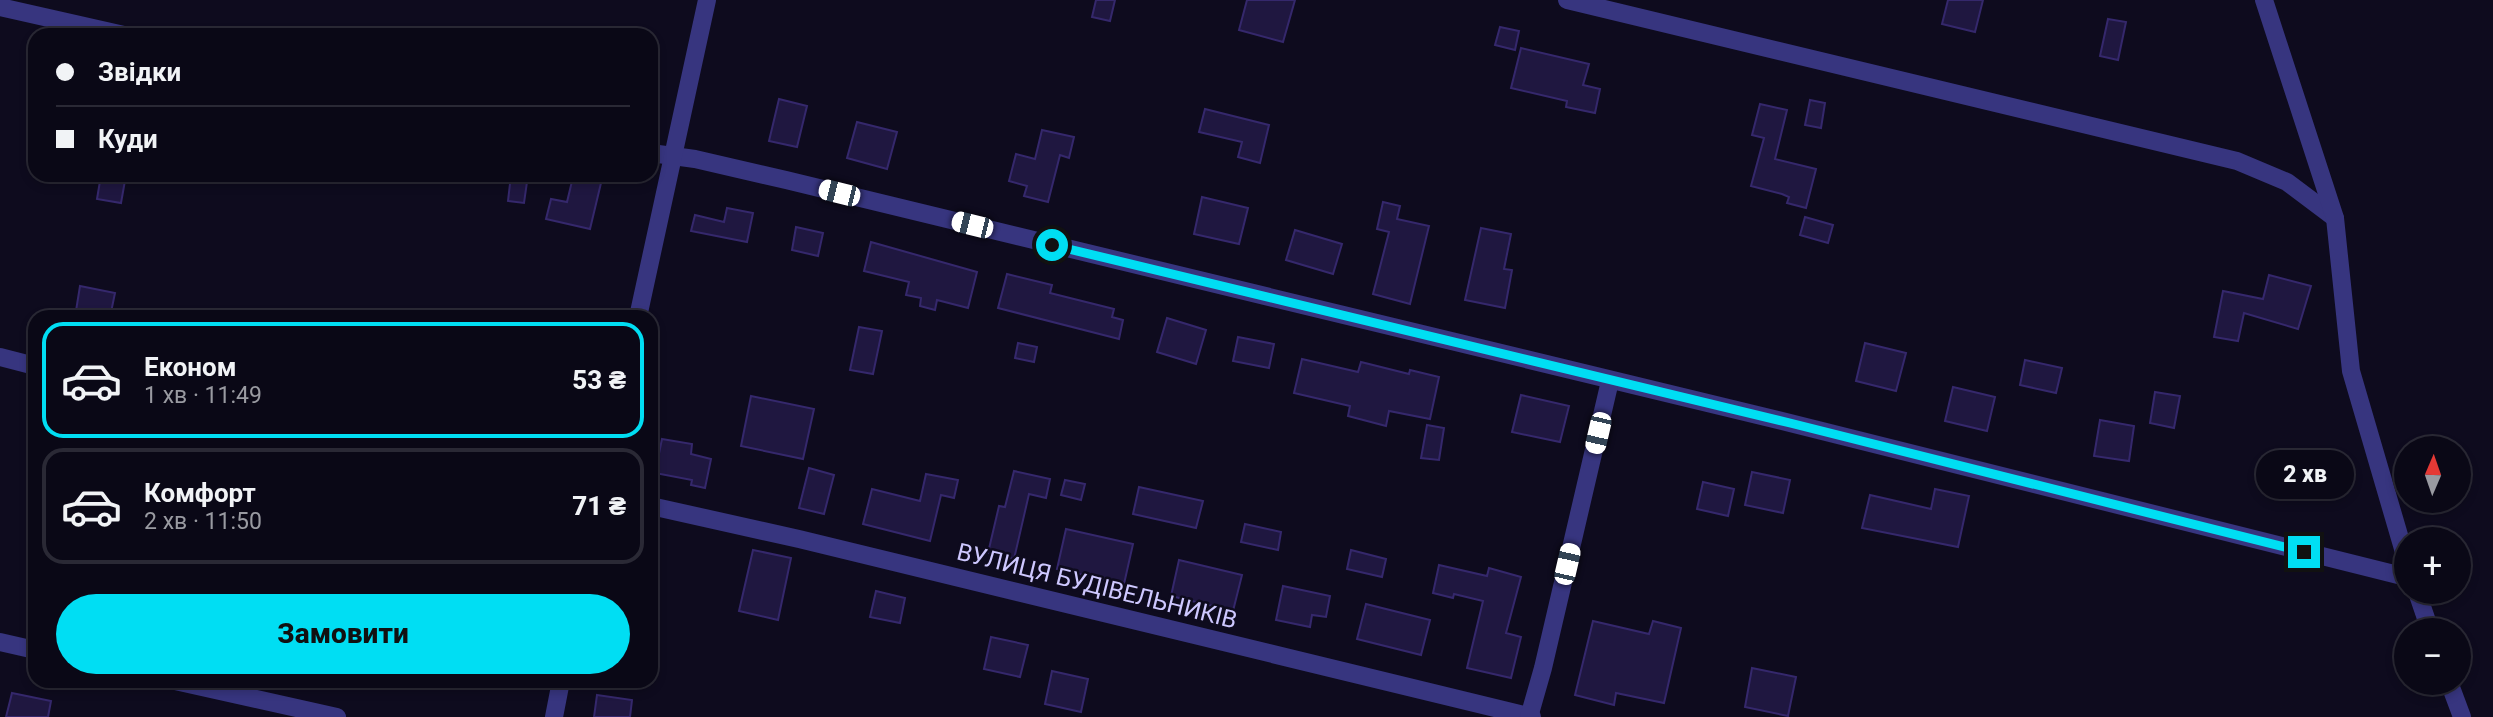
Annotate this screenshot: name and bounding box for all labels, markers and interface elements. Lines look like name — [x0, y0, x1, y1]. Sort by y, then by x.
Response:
text: Звідки — [98, 57, 181, 87]
text: Куди — [98, 124, 158, 154]
car — [817, 178, 862, 208]
car — [950, 210, 995, 240]
route start — [1036, 229, 1068, 261]
icon: car — [60, 349, 123, 412]
text: Економ — [144, 352, 236, 382]
text: 53 ₴ — [572, 365, 626, 395]
text: 1 хв · 11:49 — [144, 382, 262, 409]
car — [1584, 410, 1613, 456]
north arrow — [2394, 436, 2471, 513]
map controls — [2394, 436, 2471, 695]
callout: 2 хв — [2255, 450, 2353, 500]
text: 2 хв — [2283, 461, 2327, 488]
icon: car — [60, 475, 123, 538]
text: Комфорт — [144, 478, 256, 508]
text: 71 ₴ — [572, 491, 626, 521]
text: 2 хв · 11:50 — [144, 508, 262, 535]
button: + — [2394, 527, 2471, 604]
route end — [2288, 536, 2320, 568]
street label: ВУЛИЦЯ БУДІВЕЛЬНИКІВ — [954, 538, 1240, 634]
car — [1553, 541, 1582, 587]
button: Замовити — [56, 594, 630, 674]
button: − — [2394, 618, 2471, 695]

